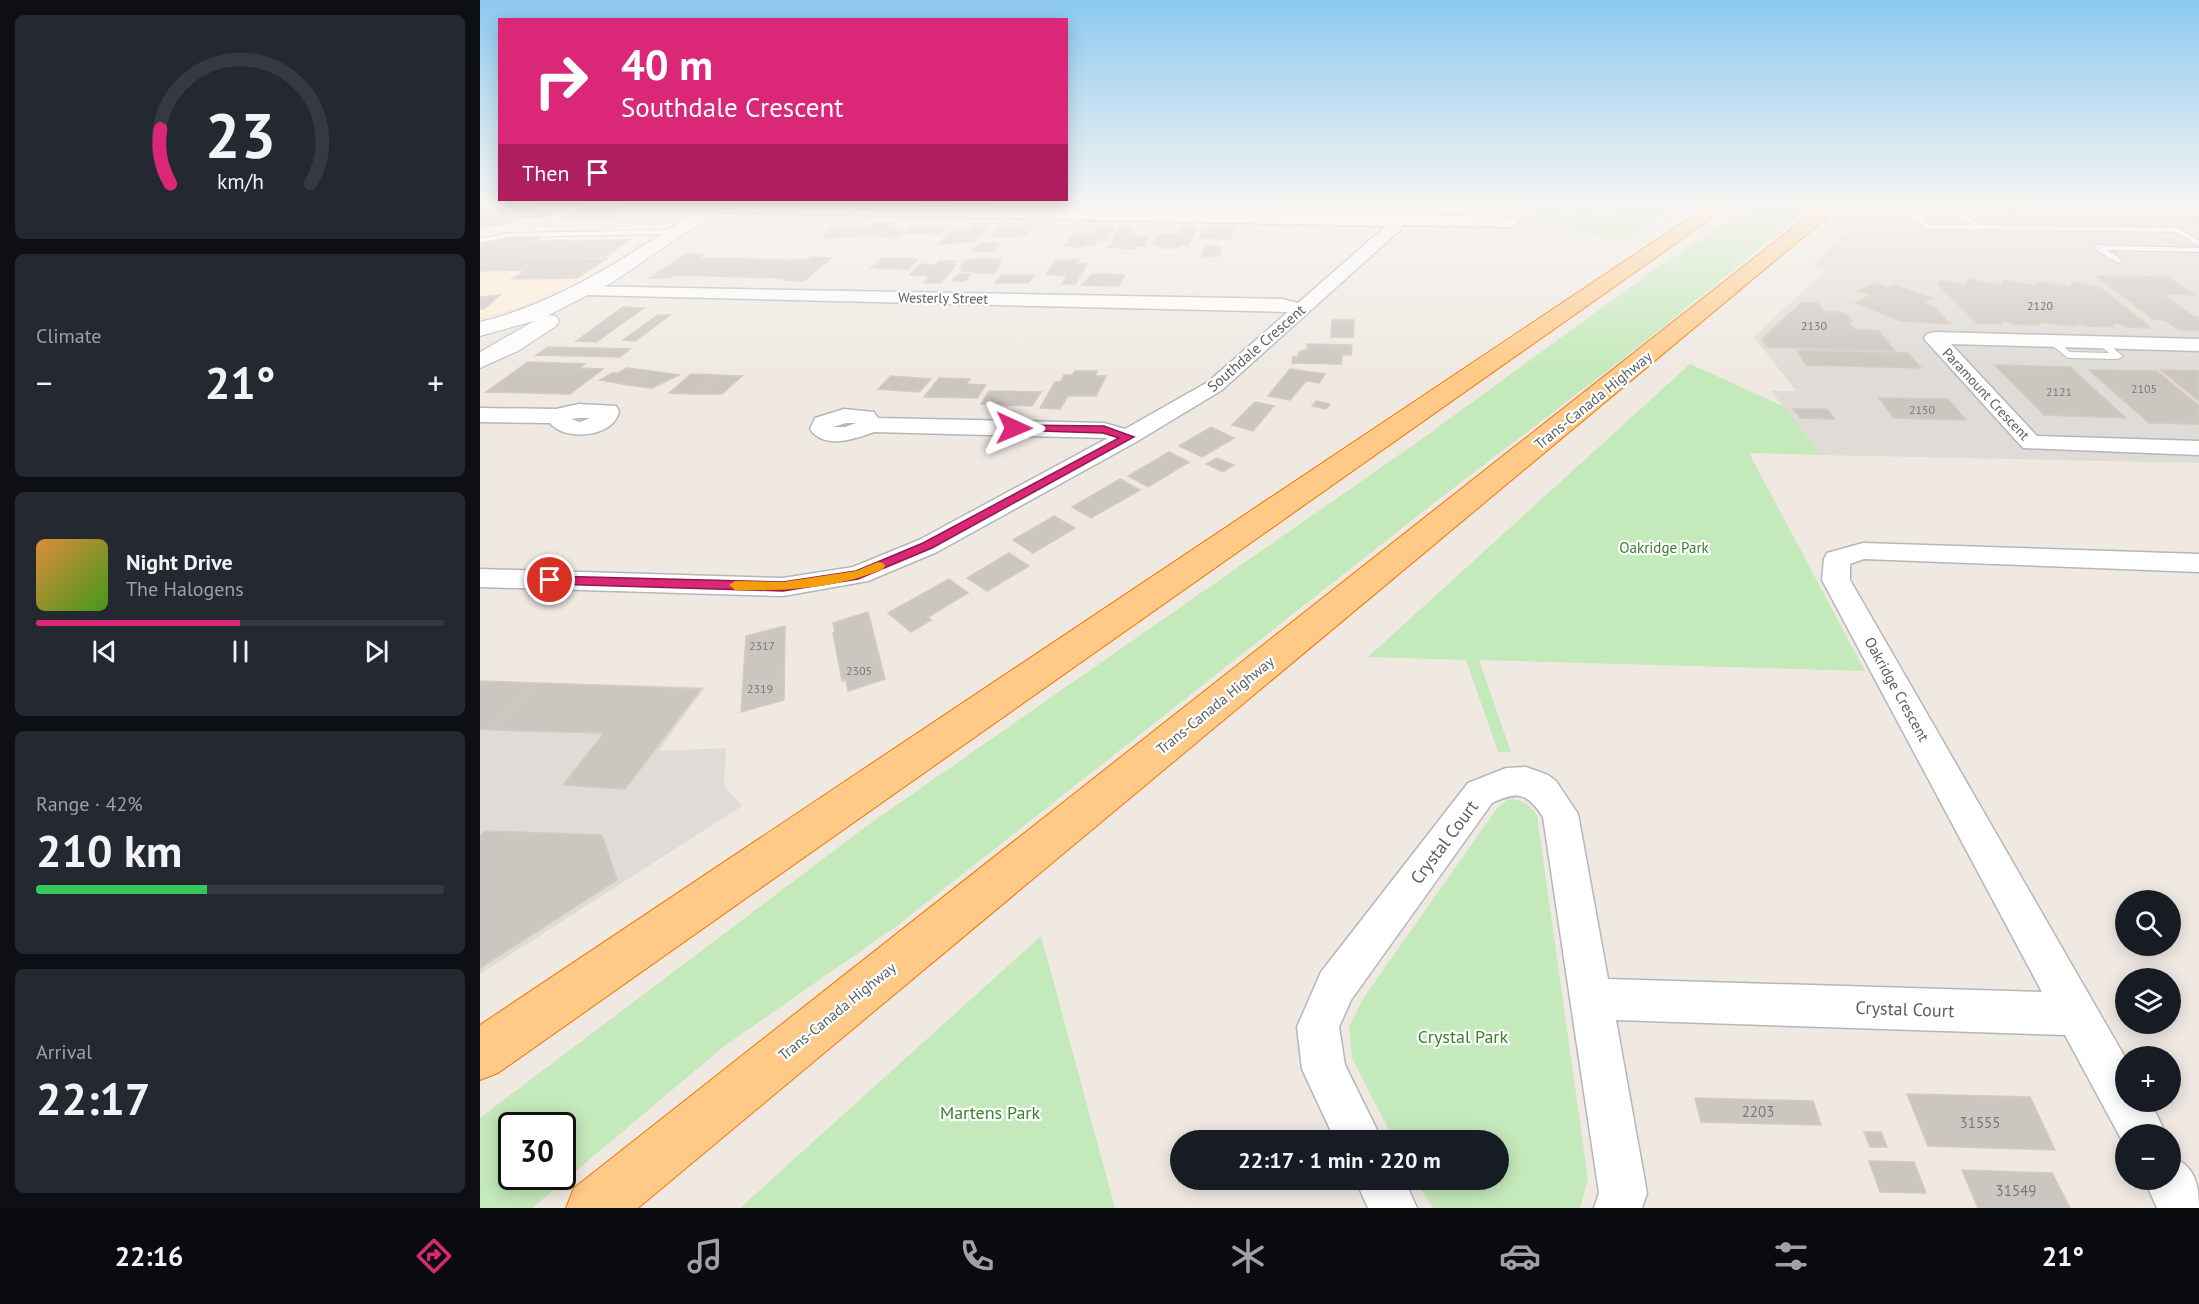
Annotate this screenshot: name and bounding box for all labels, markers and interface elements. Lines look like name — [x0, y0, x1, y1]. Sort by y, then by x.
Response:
text: 40 m — [621, 37, 713, 92]
icon: right — [522, 42, 600, 120]
text: Southdale Crescent — [621, 90, 843, 124]
text: 23 — [205, 94, 275, 175]
icon: arrive — [581, 156, 614, 189]
text: Then — [522, 159, 569, 187]
text: km/h — [216, 167, 263, 195]
street label: Westerly Street — [898, 288, 988, 308]
house number: 2120 — [2027, 298, 2054, 313]
street label: Southdale Crescent — [1203, 300, 1309, 396]
house number: 2130 — [1801, 318, 1828, 333]
text: Climate — [36, 323, 102, 349]
street label: Paramount Crescent — [1939, 344, 2034, 444]
street label: Trans-Canada Highway — [1530, 347, 1656, 453]
text: 21° — [205, 353, 275, 411]
text: − — [36, 361, 53, 404]
text: + — [427, 361, 444, 404]
house number: 2105 — [2131, 381, 2157, 396]
house number: 2121 — [2046, 384, 2072, 399]
position arrow — [982, 396, 1046, 460]
house number: 2150 — [1909, 402, 1936, 417]
park label: Oakridge Park — [1619, 538, 1709, 557]
text: Night Drive — [126, 548, 233, 576]
pin — [524, 554, 575, 605]
icon: arrive — [533, 563, 566, 596]
text: The Halogens — [126, 576, 244, 602]
street label: Oakridge Crescent — [1860, 633, 1934, 745]
icon: previous — [88, 635, 121, 668]
icon: pause — [224, 635, 257, 668]
icon: next — [360, 635, 393, 668]
house number: 2317 — [749, 638, 775, 653]
street label: Trans-Canada Highway — [1152, 652, 1278, 758]
house number: 2305 — [846, 663, 872, 678]
house number: 2319 — [747, 681, 773, 696]
text: Range · 42% — [36, 791, 143, 817]
street label: Crystal Court — [1405, 796, 1483, 888]
text: 210 km — [36, 821, 182, 879]
map controls — [2115, 890, 2181, 1190]
button: search — [2115, 890, 2181, 956]
street label: Trans-Canada Highway — [774, 958, 900, 1064]
button: layers — [2115, 968, 2181, 1034]
street label: Crystal Court — [1855, 996, 1955, 1022]
park label: Crystal Park — [1418, 1025, 1508, 1048]
text: Arrival — [36, 1039, 92, 1065]
button: + — [2115, 1046, 2181, 1112]
text: 22:17 — [36, 1069, 150, 1127]
park label: Martens Park — [940, 1101, 1040, 1124]
house number: 2203 — [1742, 1102, 1774, 1121]
speed limit sign: 30 — [498, 1112, 576, 1190]
house number: 31555 — [1960, 1113, 2000, 1132]
button: − — [2115, 1124, 2181, 1190]
text: 22:17 · 1 min · 220 m — [1238, 1146, 1441, 1174]
house number: 31549 — [1996, 1181, 2036, 1200]
icon: directions — [413, 1235, 455, 1277]
icon: music — [684, 1235, 726, 1277]
icon: phone — [956, 1235, 998, 1277]
icon: climate — [1227, 1235, 1269, 1277]
icon: car — [1499, 1235, 1541, 1277]
icon: filters — [1770, 1235, 1812, 1277]
text: 22:16 — [115, 1239, 183, 1273]
text: 21° — [2042, 1239, 2084, 1273]

